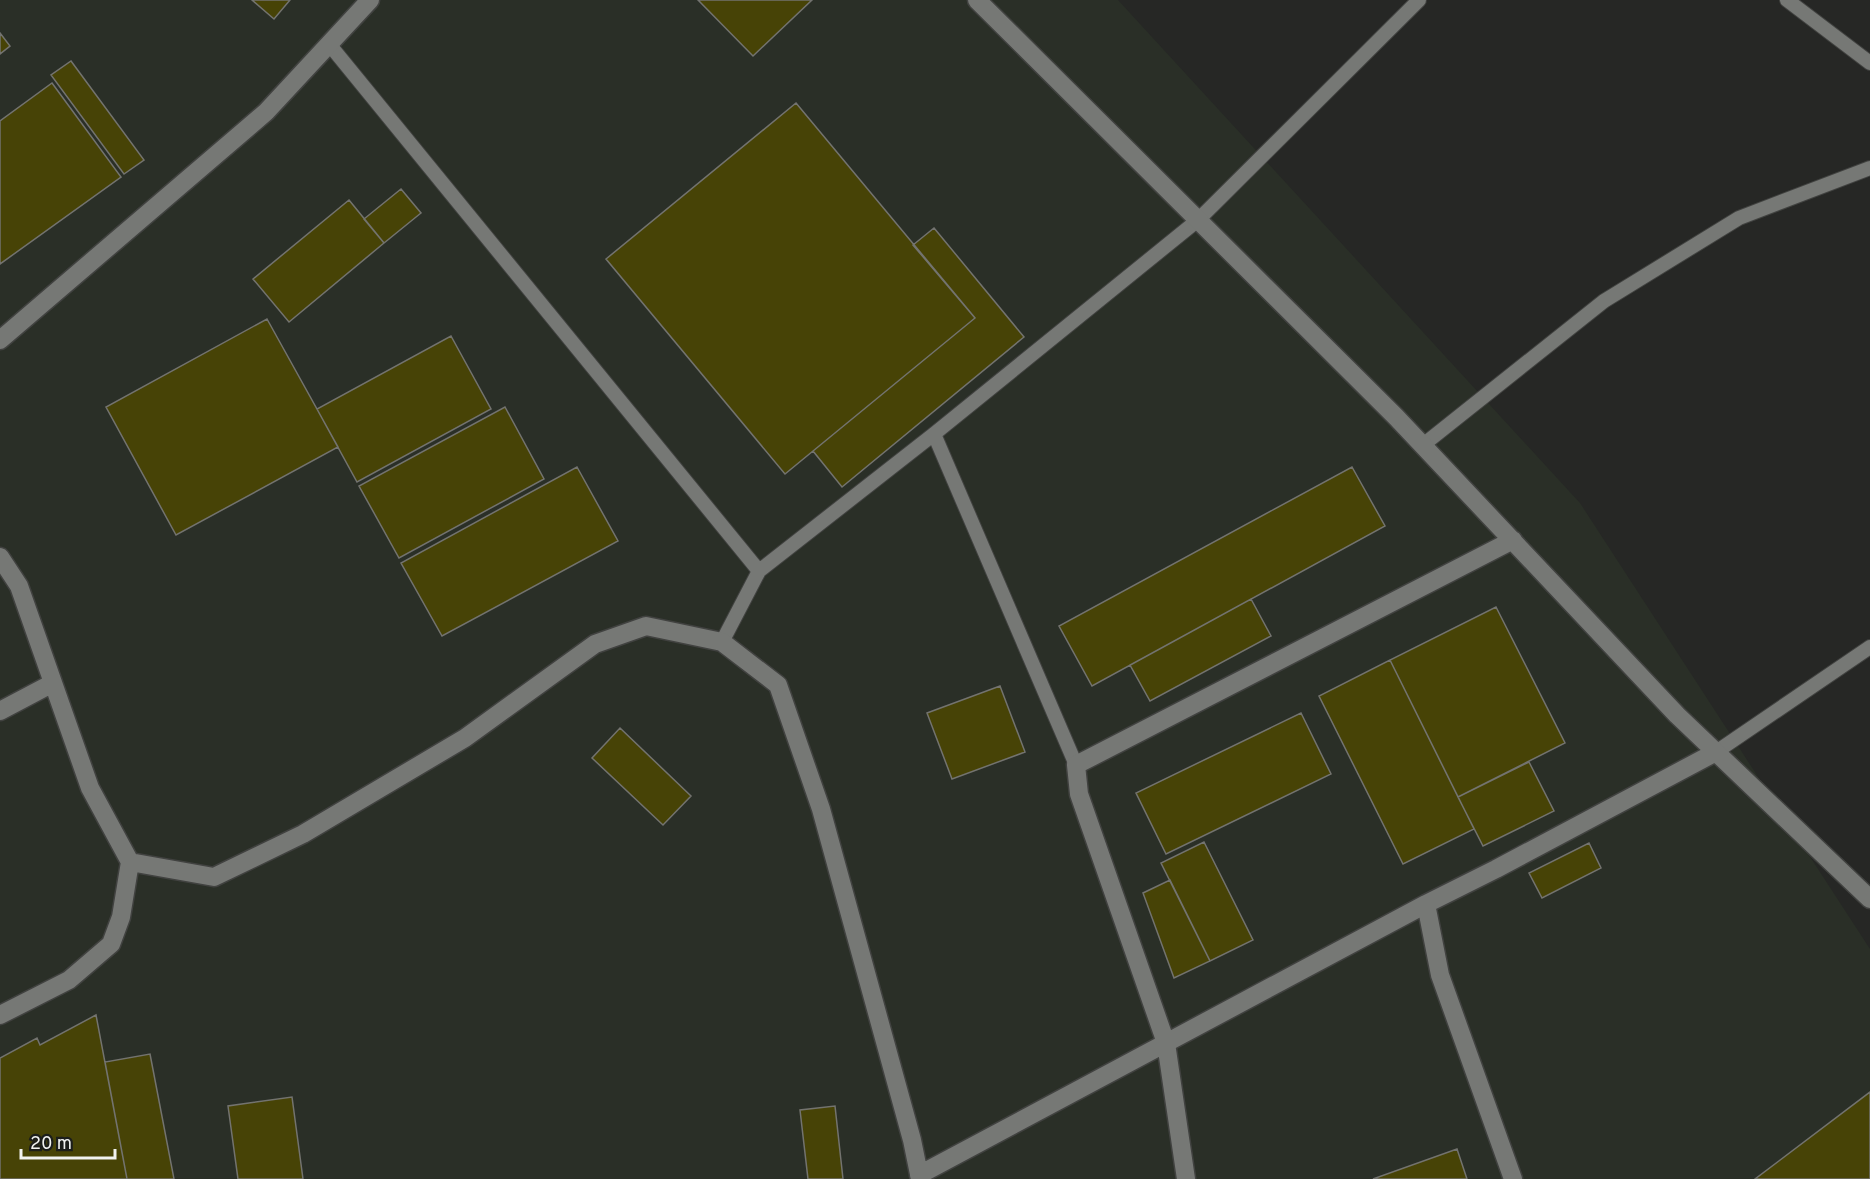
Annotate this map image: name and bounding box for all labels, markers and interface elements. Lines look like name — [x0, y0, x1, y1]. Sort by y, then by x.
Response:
scale bar — [21, 1122, 116, 1160]
text: 20 m — [30, 1133, 72, 1156]

